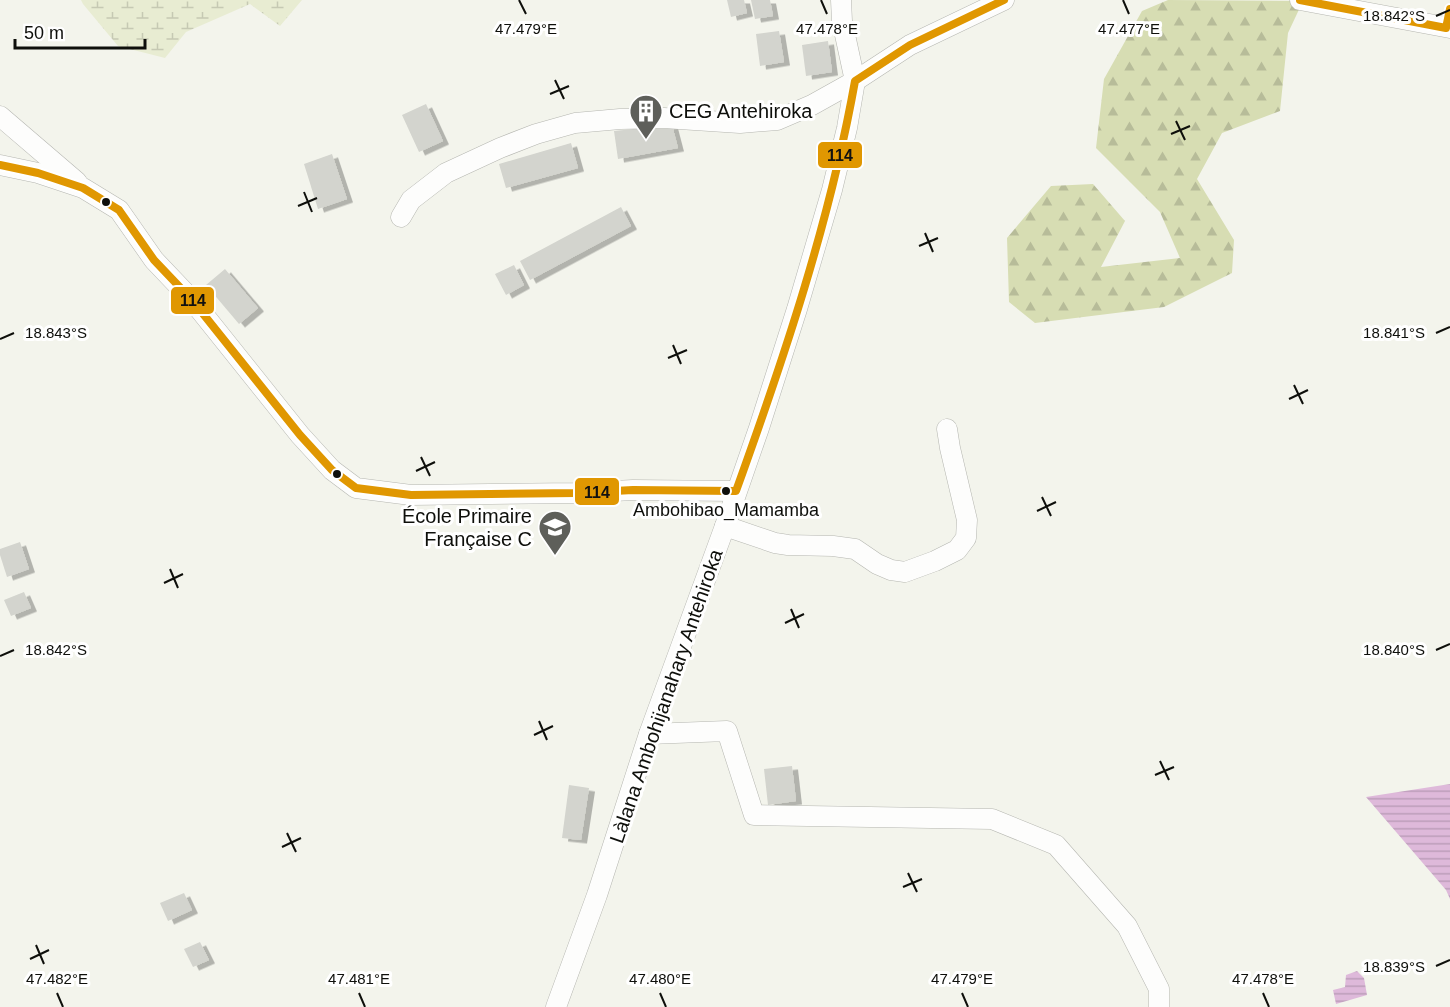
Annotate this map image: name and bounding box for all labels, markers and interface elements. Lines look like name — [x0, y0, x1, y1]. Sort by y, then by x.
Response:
text: 18.842°S — [1363, 7, 1425, 24]
scale bar — [15, 12, 146, 50]
text: 47.479°E — [495, 20, 557, 37]
text: 47.478°E — [796, 20, 858, 37]
text: 47.477°E — [1098, 20, 1160, 37]
text: 50 m — [24, 23, 64, 43]
building icon: CEG Antehiroka — [628, 93, 664, 140]
place label: CEG Antehiroka — [669, 100, 813, 122]
line badge: 114 — [817, 141, 863, 169]
text: 114 — [827, 147, 853, 164]
unlabelled marker — [100, 196, 112, 208]
line badge: 114 — [170, 286, 215, 315]
text: 114 — [180, 292, 206, 309]
text: 18.843°S — [25, 324, 87, 341]
text: 18.841°S — [1363, 324, 1425, 341]
unlabelled marker — [331, 468, 343, 480]
line badge: 114 — [574, 477, 620, 506]
text: 114 — [584, 484, 610, 501]
marker: Ambohibao_Mamamba — [720, 485, 732, 497]
place label: Ambohibao_Mamamba — [633, 500, 820, 521]
place label: École Primaire Française C — [402, 505, 532, 550]
school or university icon: École Primaire Française C — [537, 509, 573, 556]
street label: Làlana Ambohijanahary Antehiroka — [605, 545, 727, 846]
text: 18.842°S — [25, 641, 87, 658]
text: 18.840°S — [1363, 641, 1425, 658]
text: 18.839°S — [1363, 958, 1425, 975]
text: 47.482°E — [26, 970, 88, 987]
text: 47.481°E — [328, 970, 390, 987]
text: 47.480°E — [629, 970, 691, 987]
text: 47.479°E — [931, 970, 993, 987]
text: 47.478°E — [1232, 970, 1294, 987]

